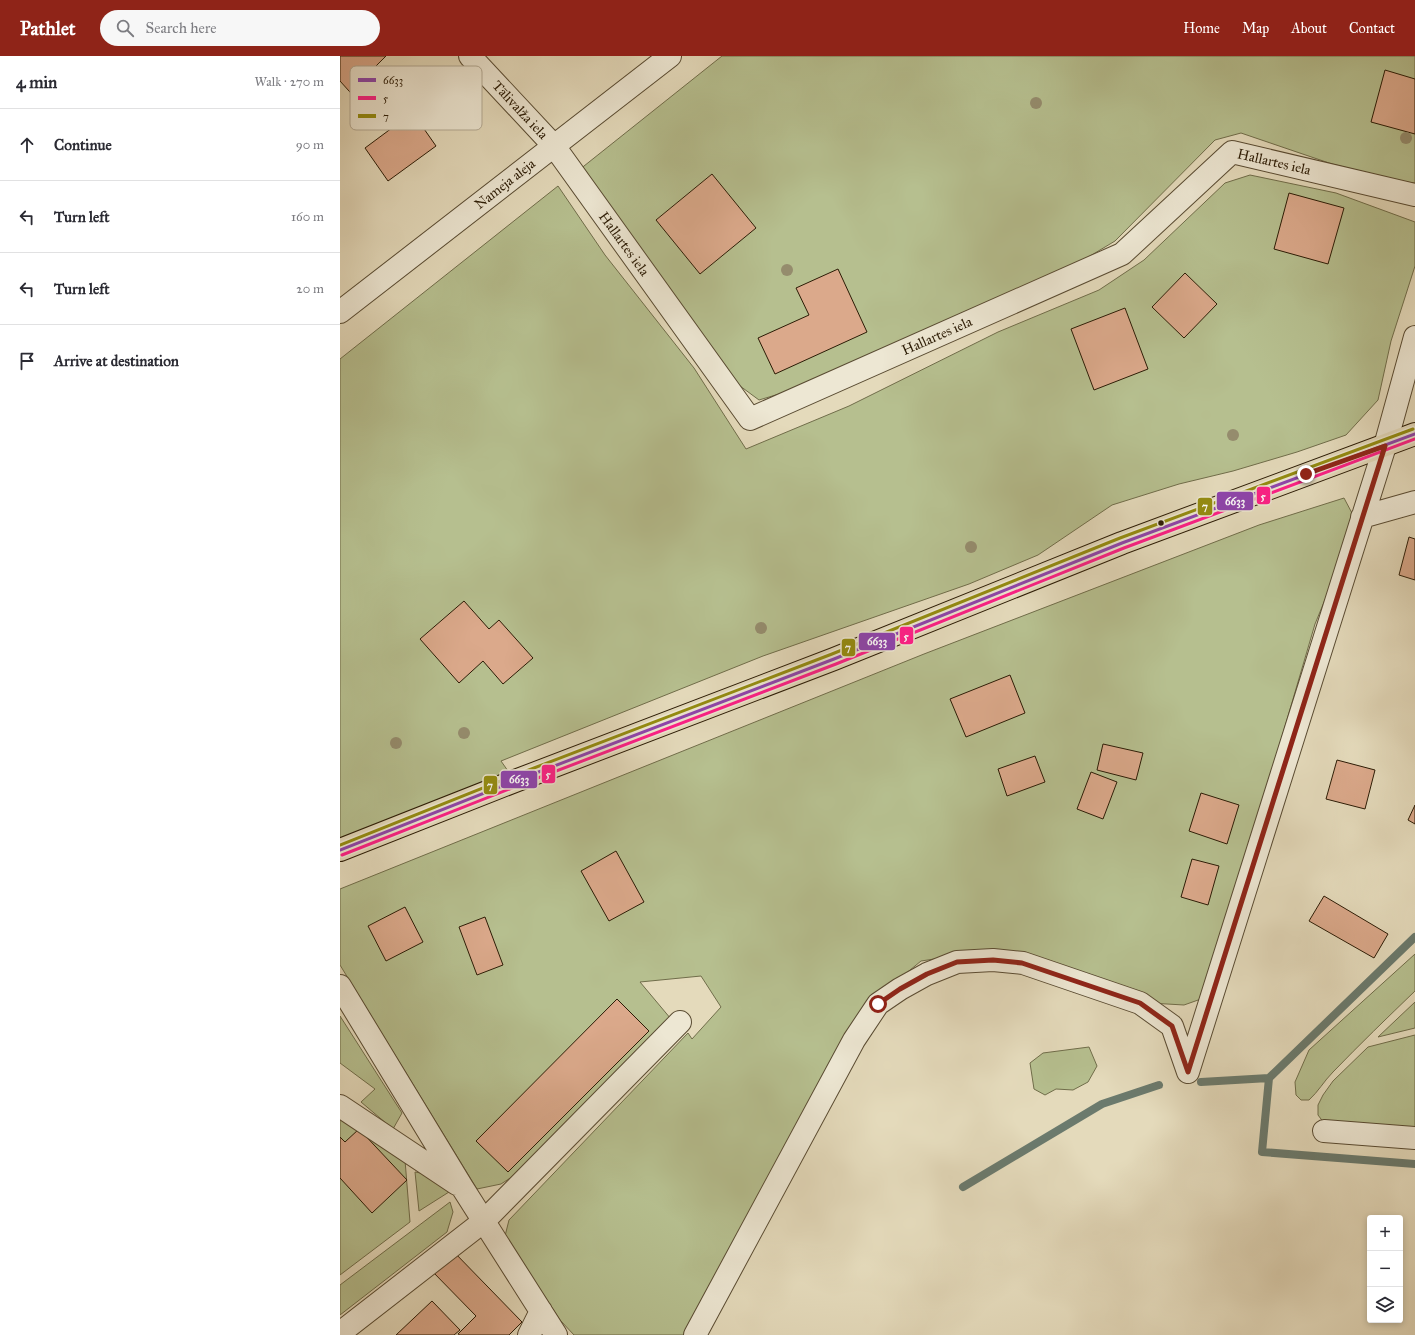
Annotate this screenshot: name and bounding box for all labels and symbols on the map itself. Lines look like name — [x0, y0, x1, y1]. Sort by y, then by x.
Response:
legend — [350, 66, 482, 130]
text: 6633 — [383, 74, 403, 87]
street label: Tālivalža iela — [489, 77, 552, 143]
text: 5 — [383, 92, 388, 105]
text: 7 — [383, 110, 389, 123]
street label: Hallartes iela — [1236, 145, 1313, 179]
street label: Nameja aleja — [471, 155, 539, 213]
street label: Hallartes iela — [595, 209, 653, 279]
street label: Hallartes iela — [899, 313, 975, 359]
route end — [1297, 465, 1315, 483]
line badge: 5 — [1256, 486, 1271, 505]
text: 5 — [1260, 490, 1266, 503]
line badge: 6633 — [1216, 491, 1254, 511]
text: 6633 — [1225, 495, 1245, 509]
line badge: 7 — [1197, 497, 1213, 516]
text: 7 — [1202, 500, 1208, 513]
unlabelled marker — [1156, 518, 1166, 528]
line badge: 5 — [899, 626, 914, 645]
text: 5 — [903, 630, 909, 643]
line badge: 6633 — [858, 632, 896, 651]
text: 6633 — [867, 635, 887, 649]
line badge: 7 — [841, 638, 856, 657]
text: 7 — [845, 641, 851, 654]
line badge: 5 — [541, 764, 556, 784]
text: 5 — [545, 768, 551, 781]
line badge: 6633 — [500, 770, 538, 789]
text: 6633 — [509, 773, 529, 787]
line badge: 7 — [483, 775, 498, 795]
text: 7 — [487, 779, 493, 792]
route start — [869, 995, 887, 1013]

